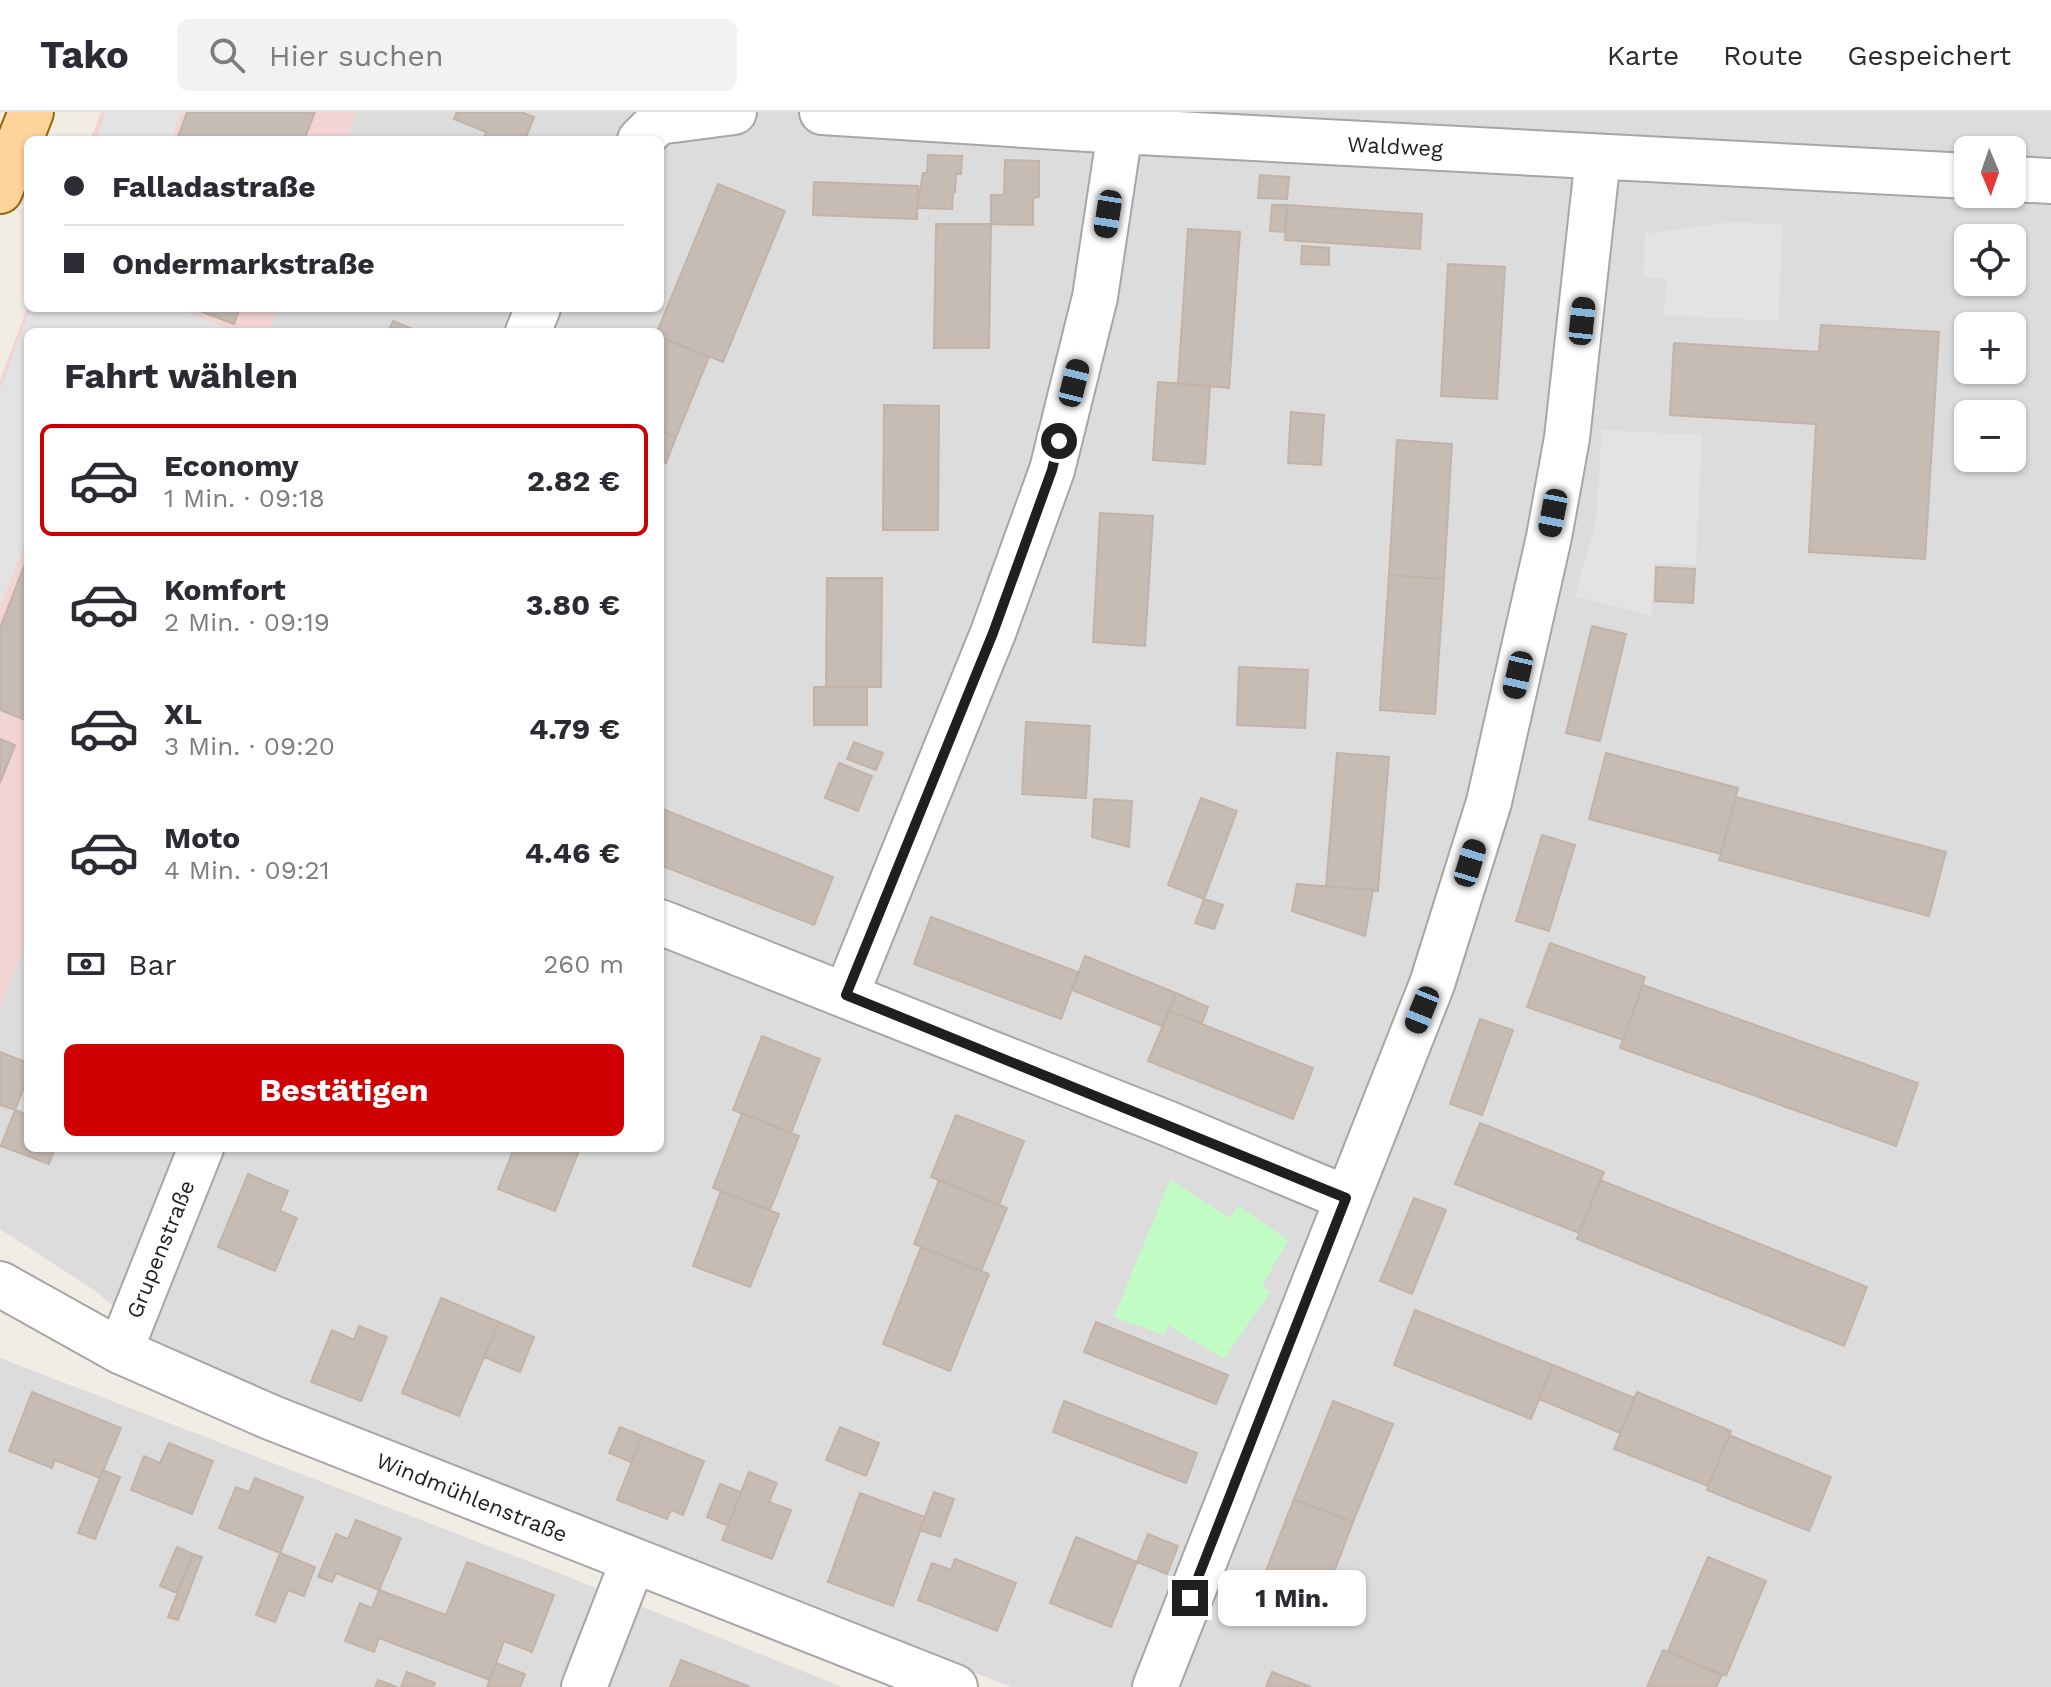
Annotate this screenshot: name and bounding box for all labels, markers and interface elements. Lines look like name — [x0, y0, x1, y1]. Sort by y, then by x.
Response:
search box — [177, 19, 737, 91]
text: Tako — [40, 33, 129, 77]
icon: search — [205, 33, 249, 77]
text: Hier suchen — [269, 38, 444, 73]
text: Karte — [1607, 39, 1679, 72]
text: Route — [1723, 39, 1803, 72]
text: Gespeichert — [1847, 39, 2011, 72]
street label: Waldweg — [1347, 132, 1444, 162]
north arrow — [1954, 136, 2026, 208]
map controls — [1954, 136, 2026, 472]
text: Falladastraße — [112, 169, 316, 204]
car — [1092, 188, 1124, 240]
button: locate — [1954, 224, 2026, 296]
text: Ondermarkstraße — [112, 246, 375, 281]
car — [1568, 296, 1596, 346]
button: + — [1954, 312, 2026, 384]
text: Fahrt wählen — [64, 355, 298, 397]
car — [1057, 357, 1091, 409]
button: − — [1954, 400, 2026, 472]
route start — [1041, 423, 1077, 459]
icon: car — [68, 444, 140, 516]
text: Economy — [164, 448, 299, 483]
text: 2.82 € — [527, 463, 620, 498]
text: 1 Min. · 09:18 — [164, 483, 325, 513]
car — [1537, 487, 1569, 539]
icon: car — [68, 568, 140, 640]
text: Komfort — [164, 572, 286, 607]
text: 3.80 € — [526, 587, 620, 622]
text: 2 Min. · 09:19 — [164, 607, 330, 637]
car — [1501, 649, 1535, 701]
icon: car — [68, 692, 140, 764]
text: XL — [164, 696, 202, 731]
text: 4.79 € — [529, 711, 620, 746]
text: 3 Min. · 09:20 — [164, 731, 335, 761]
icon: car — [68, 816, 140, 888]
text: Moto — [164, 820, 240, 855]
text: 4.46 € — [525, 835, 620, 870]
car — [1452, 837, 1488, 889]
text: 4 Min. · 09:21 — [164, 855, 330, 885]
icon: cash — [64, 942, 108, 986]
text: Bar — [128, 947, 177, 982]
text: 260 m — [543, 949, 624, 979]
car — [1402, 983, 1442, 1037]
button: Bestätigen — [64, 1044, 624, 1136]
street label: Grupenstraße — [121, 1176, 200, 1322]
street label: Windmühlenstraße — [373, 1448, 571, 1547]
callout: 1 Min. — [1218, 1570, 1366, 1626]
route end — [1172, 1580, 1208, 1616]
text: 1 Min. — [1255, 1583, 1329, 1613]

